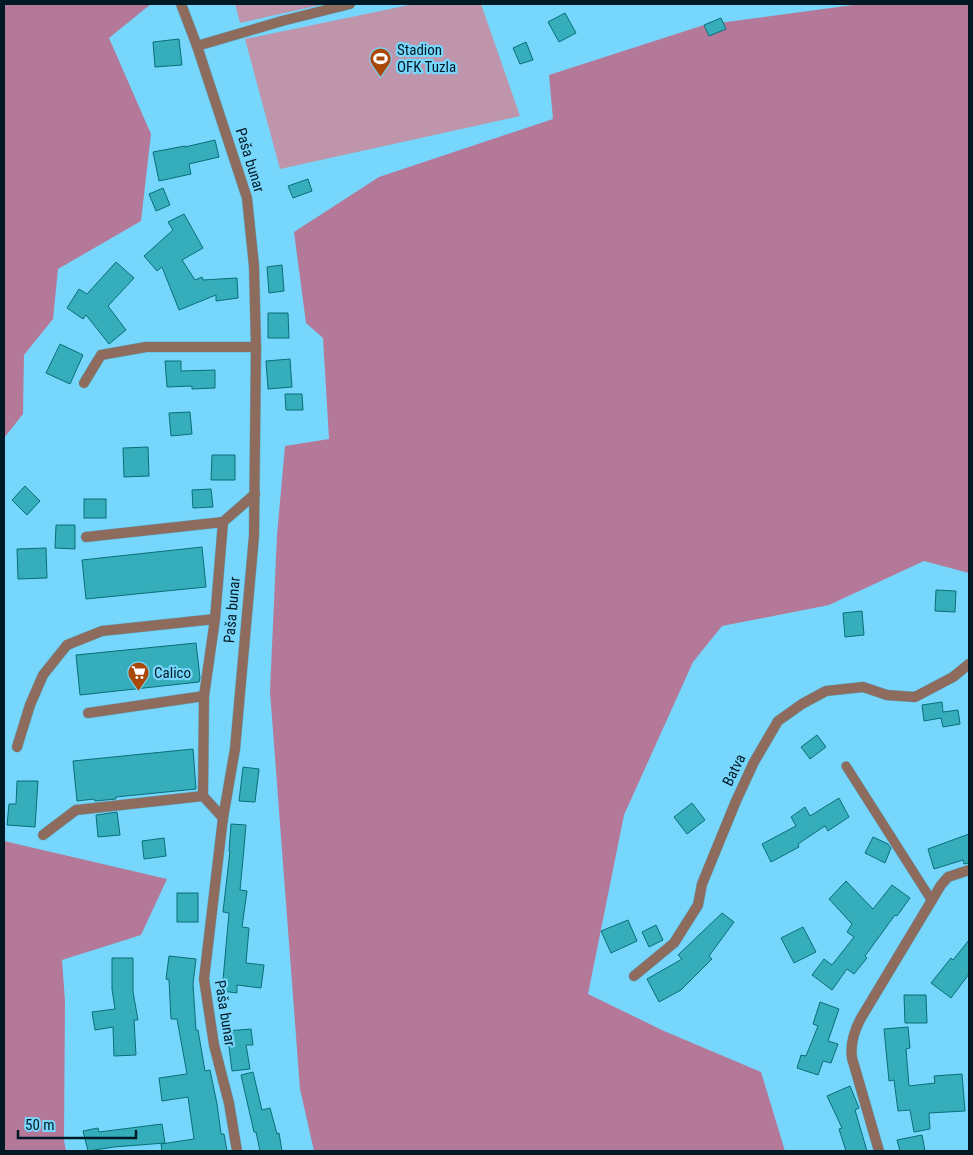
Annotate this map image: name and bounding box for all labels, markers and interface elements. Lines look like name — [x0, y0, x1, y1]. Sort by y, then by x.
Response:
place label: Stadion OFK Tuzla — [397, 41, 456, 76]
sports icon: Stadion OFK Tuzla — [369, 47, 393, 78]
street label: Paša bunar — [232, 126, 268, 195]
street label: Paša bunar — [220, 576, 244, 644]
supermarket icon: Calico — [126, 661, 150, 692]
place label: Calico — [154, 664, 191, 682]
street label: Batva — [719, 751, 749, 789]
street label: Paša bunar — [211, 979, 239, 1048]
scale bar — [18, 1108, 135, 1140]
text: 50 m — [25, 1116, 55, 1134]

